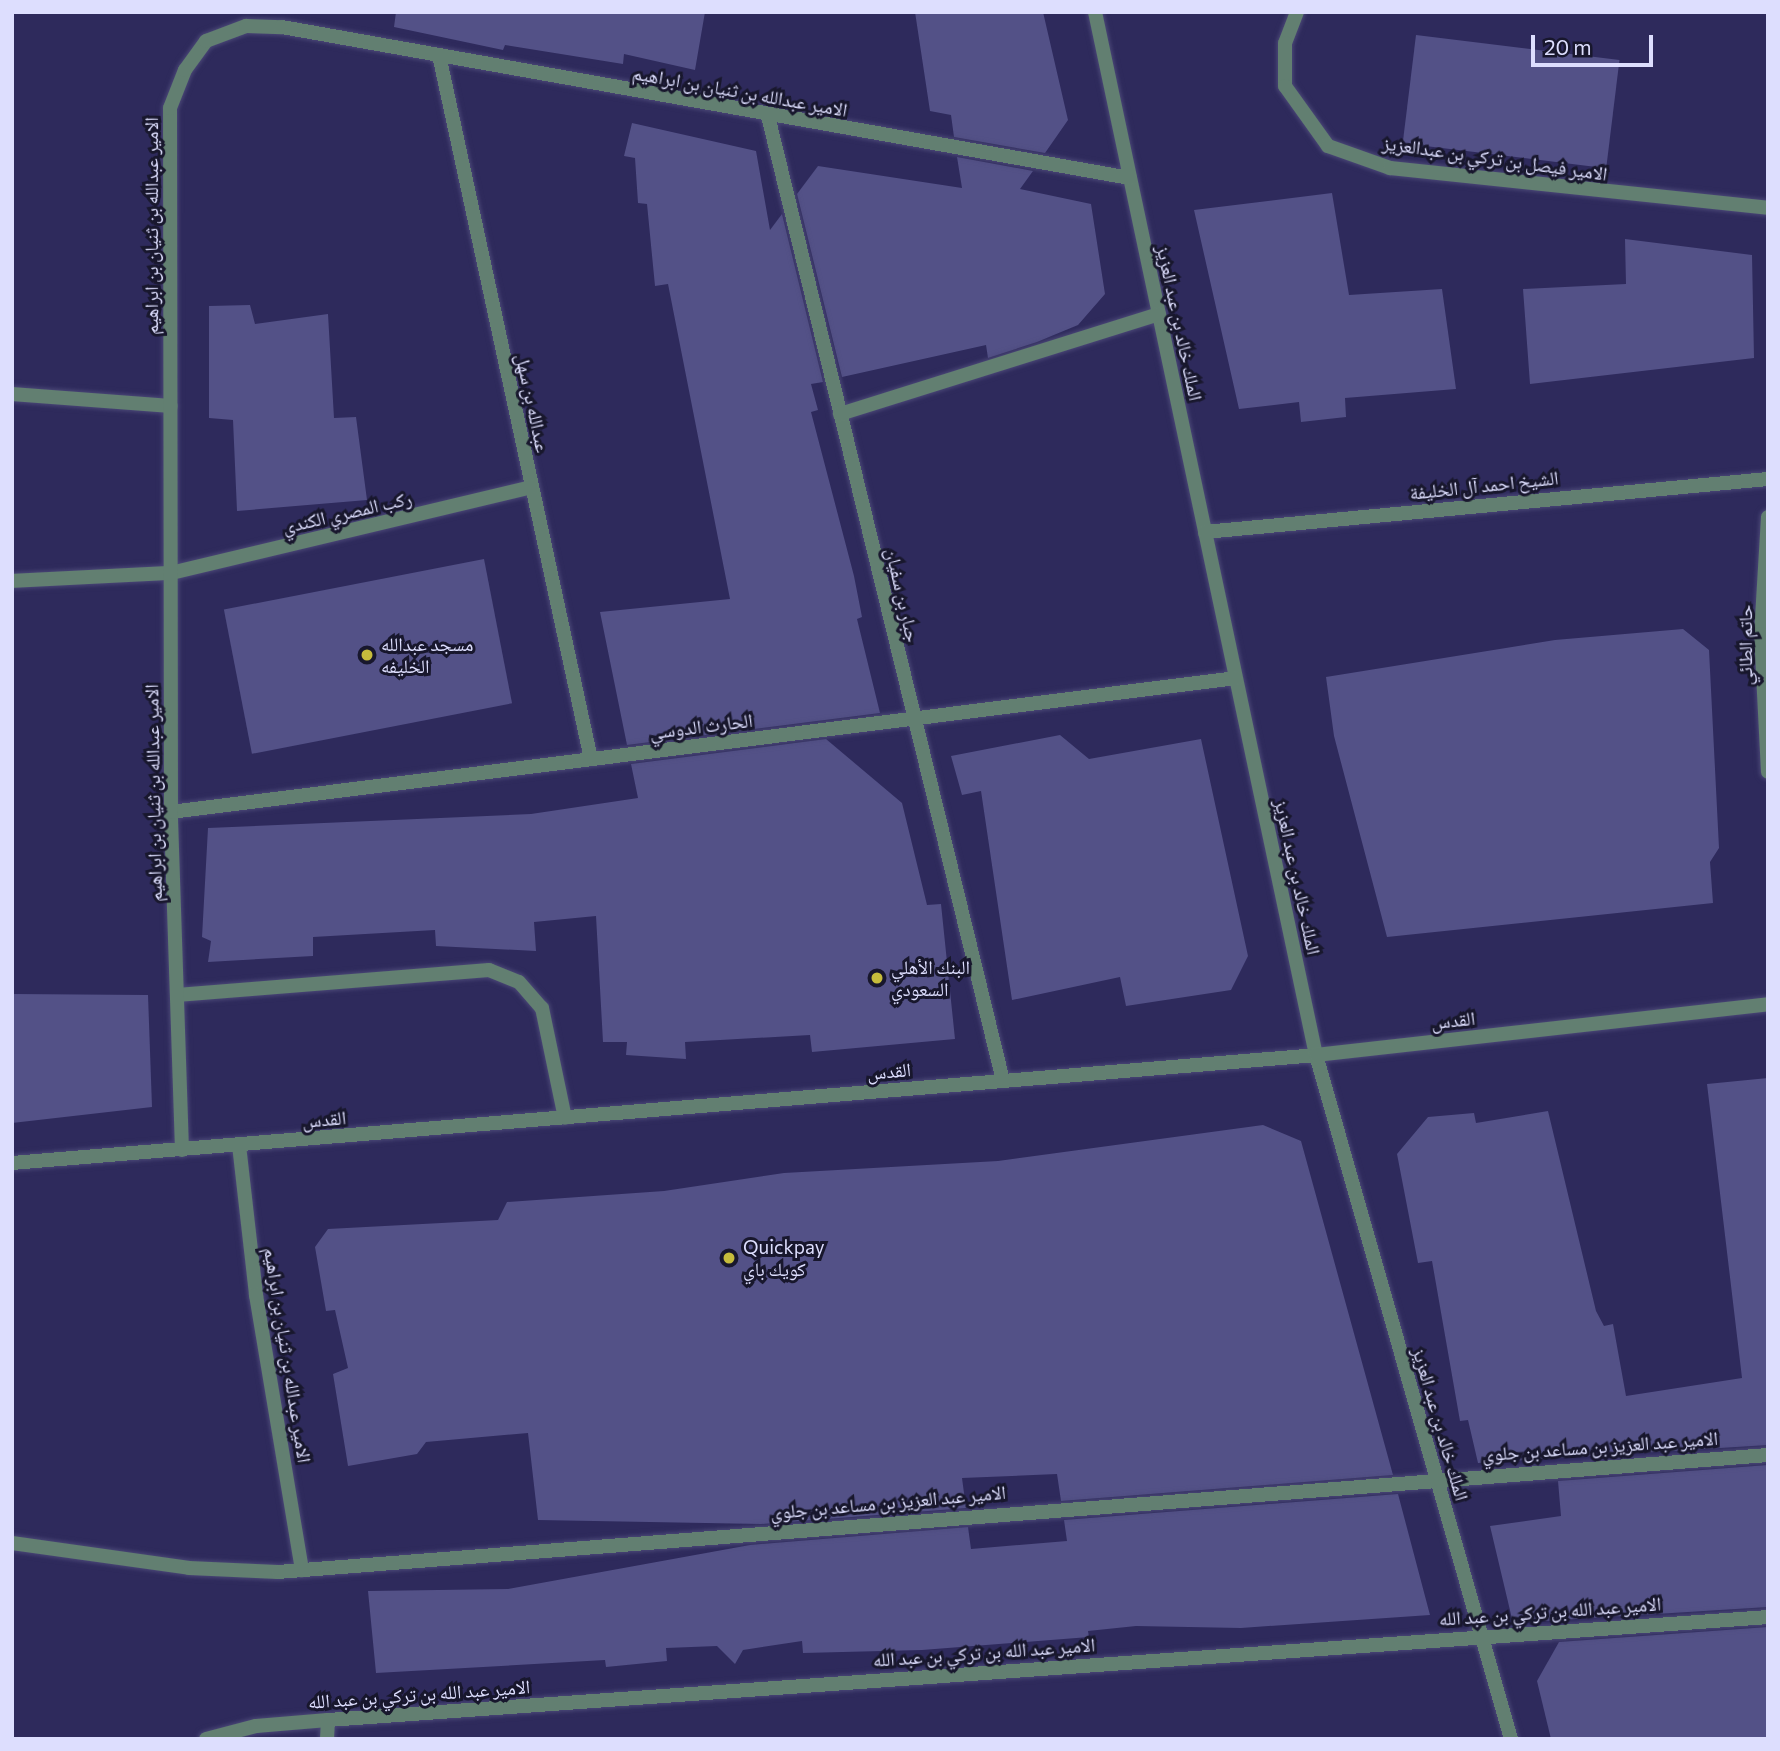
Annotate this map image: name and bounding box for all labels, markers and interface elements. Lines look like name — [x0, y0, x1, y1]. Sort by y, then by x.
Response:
scale bar — [1535, 21, 1658, 65]
text: 20 m — [1544, 34, 1592, 59]
street label: الامير عبدالله بن ثنيان بن ابراهيم — [631, 61, 849, 121]
street label: الامير عبدالله بن ثنيان بن ابراهيم — [140, 117, 162, 335]
street label: الامير فيصل بن تركي بن عبدالعزيز — [1381, 131, 1609, 185]
street label: الملك خالد بن عبد العزيز — [1152, 243, 1208, 403]
street label: عبدالله بن سهل — [511, 351, 555, 455]
street label: الشيخ احمد آل الخليفة — [1408, 466, 1560, 504]
street label: ركب المصري الكندي — [280, 486, 414, 538]
street label: جبار بن سفيان — [881, 546, 925, 644]
street label: حاتم الطائي — [1734, 605, 1756, 685]
place label: مسجد عبدالله الخليفه — [381, 633, 474, 677]
marker: مسجد عبدالله الخليفه — [359, 647, 375, 663]
street label: الامير عبدالله بن ثنيان بن ابراهيم — [140, 684, 166, 902]
street label: الحارث الدوسي — [648, 708, 754, 744]
street label: الملك خالد بن عبد العزيز — [1270, 797, 1326, 957]
place label: البنك الأهلي السعودي — [891, 956, 970, 1000]
marker: البنك الأهلي السعودي — [869, 970, 885, 986]
street label: القدس — [1430, 1006, 1476, 1034]
street label: القدس — [866, 1058, 912, 1084]
street label: القدس — [301, 1106, 347, 1132]
place label: Quickpay كويك باي — [743, 1236, 825, 1280]
street label: الامير عبدالله بن ثنيان بن ابراهيم — [260, 1246, 316, 1464]
marker: Quickpay كويك باي — [721, 1250, 737, 1266]
street label: الملك خالد بن عبد العزيز — [1408, 1345, 1474, 1503]
street label: الامير عبد العزيز بن مساعد بن جلوي — [1481, 1426, 1719, 1466]
street label: الامير عبد العزيز بن مساعد بن جلوي — [769, 1480, 1007, 1524]
street label: الامير عبد الله بن تركي بن عبد الله — [1438, 1592, 1662, 1630]
street label: الامير عبد الله بن تركي بن عبد الله — [872, 1633, 1096, 1671]
street label: الامير عبد الله بن تركي بن عبد الله — [307, 1675, 531, 1713]

